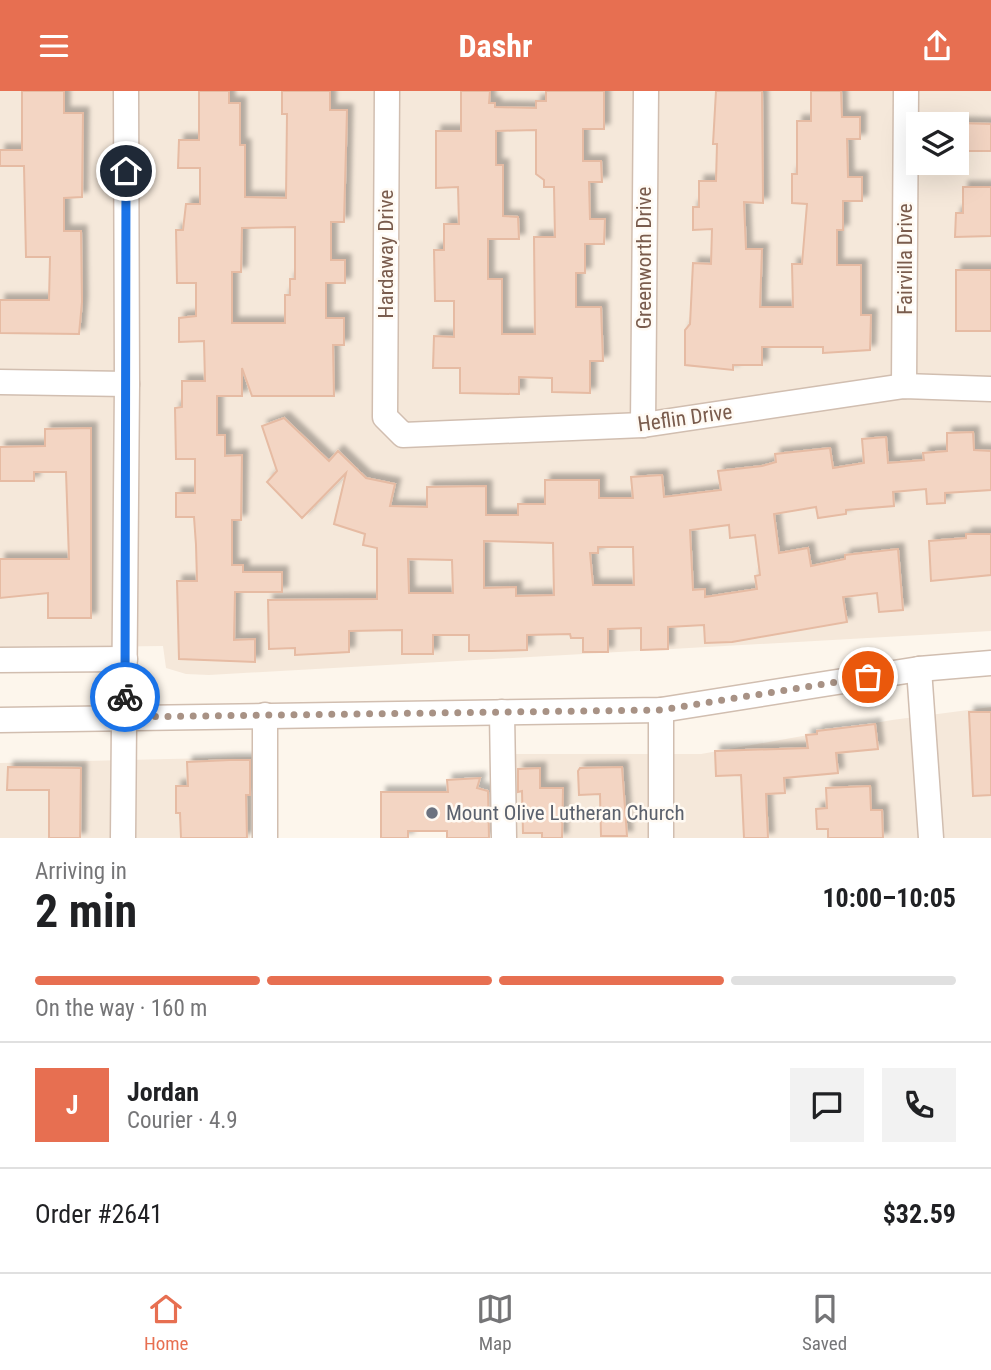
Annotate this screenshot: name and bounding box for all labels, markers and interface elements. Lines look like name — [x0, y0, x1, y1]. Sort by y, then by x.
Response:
icon: menu — [35, 27, 73, 65]
text: Dashr — [458, 27, 533, 65]
icon: share — [918, 27, 956, 65]
map controls — [906, 112, 969, 175]
button: layers — [906, 112, 969, 175]
pin — [96, 141, 156, 201]
icon: home — [107, 152, 145, 190]
street label: Greenworth Drive — [632, 187, 656, 329]
street label: Hardaway Drive — [374, 189, 398, 318]
street label: Fairvilla Drive — [893, 203, 917, 315]
street label: Heflin Drive — [636, 399, 734, 437]
pin — [838, 647, 898, 707]
icon: bag — [849, 658, 887, 696]
courier — [90, 662, 160, 732]
icon: bike — [106, 678, 144, 716]
place label: Mount Olive Lutheran Church — [446, 801, 685, 825]
marker: Mount Olive Lutheran Church — [424, 805, 440, 821]
text: Arriving in — [35, 858, 127, 885]
text: 10:00–10:05 — [822, 883, 956, 913]
text: 2 min — [35, 884, 137, 938]
text: On the way · 160 m — [35, 995, 207, 1022]
button: chat — [790, 1068, 864, 1142]
button: phone — [882, 1068, 956, 1142]
text: Jordan — [127, 1077, 199, 1107]
text: J — [66, 1090, 78, 1120]
text: Courier · 4.9 — [127, 1107, 238, 1134]
text: Order #2641 — [35, 1199, 163, 1229]
text: $32.59 — [883, 1199, 956, 1229]
tab: Home — [144, 1290, 188, 1355]
tab: Map — [476, 1290, 514, 1355]
tab: Saved — [802, 1290, 847, 1355]

